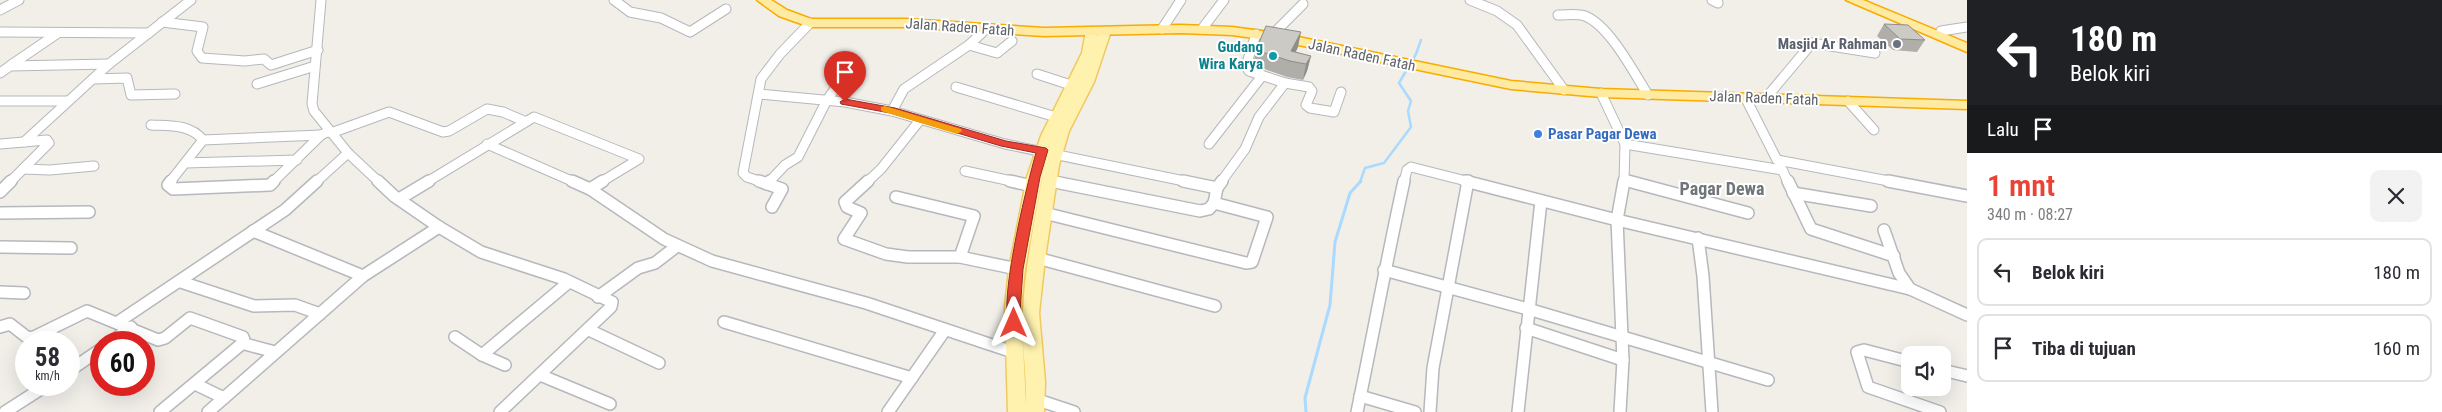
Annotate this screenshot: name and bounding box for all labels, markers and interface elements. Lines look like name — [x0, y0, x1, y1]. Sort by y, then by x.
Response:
street label: Jalan Raden Fatah — [905, 14, 1015, 40]
text: 180 m — [2070, 19, 2157, 60]
icon: left — [1987, 20, 2052, 85]
street label: Jalan Raden Fatah — [1307, 35, 1417, 75]
place label: Masjid Ar Rahman — [1778, 35, 1887, 53]
place label: Gudang Wira Karya — [1199, 38, 1263, 73]
marker: Masjid Ar Rahman — [1891, 38, 1903, 50]
marker: Gudang Wira Karya — [1267, 50, 1279, 62]
pin — [824, 51, 866, 102]
icon: arrive — [831, 58, 859, 86]
text: Belok kiri — [2070, 61, 2150, 86]
street label: Jalan Raden Fatah — [1709, 87, 1819, 109]
icon: arrive — [2029, 115, 2057, 143]
text: Lalu — [1987, 118, 2019, 141]
place label: Pasar Pagar Dewa — [1548, 125, 1657, 143]
marker: Pasar Pagar Dewa — [1532, 128, 1544, 140]
text: 1 mnt — [1987, 168, 2055, 203]
button: close — [2370, 170, 2422, 222]
district label: Pagar Dewa — [1680, 178, 1764, 199]
text: 340 m · 08:27 — [1987, 205, 2073, 224]
icon: left — [1989, 258, 2017, 286]
text: Belok kiri — [2032, 261, 2104, 284]
text: 180 m — [2373, 261, 2420, 284]
position arrow — [987, 296, 1039, 348]
speed limit sign: 60 — [90, 331, 155, 396]
icon: arrive — [1989, 334, 2017, 362]
text: Tiba di tujuan — [2032, 337, 2136, 360]
text: 160 m — [2373, 337, 2420, 360]
text: 58 — [35, 343, 60, 372]
map controls — [1901, 346, 1951, 396]
button: sound — [1901, 346, 1951, 396]
text: km/h — [35, 369, 60, 383]

